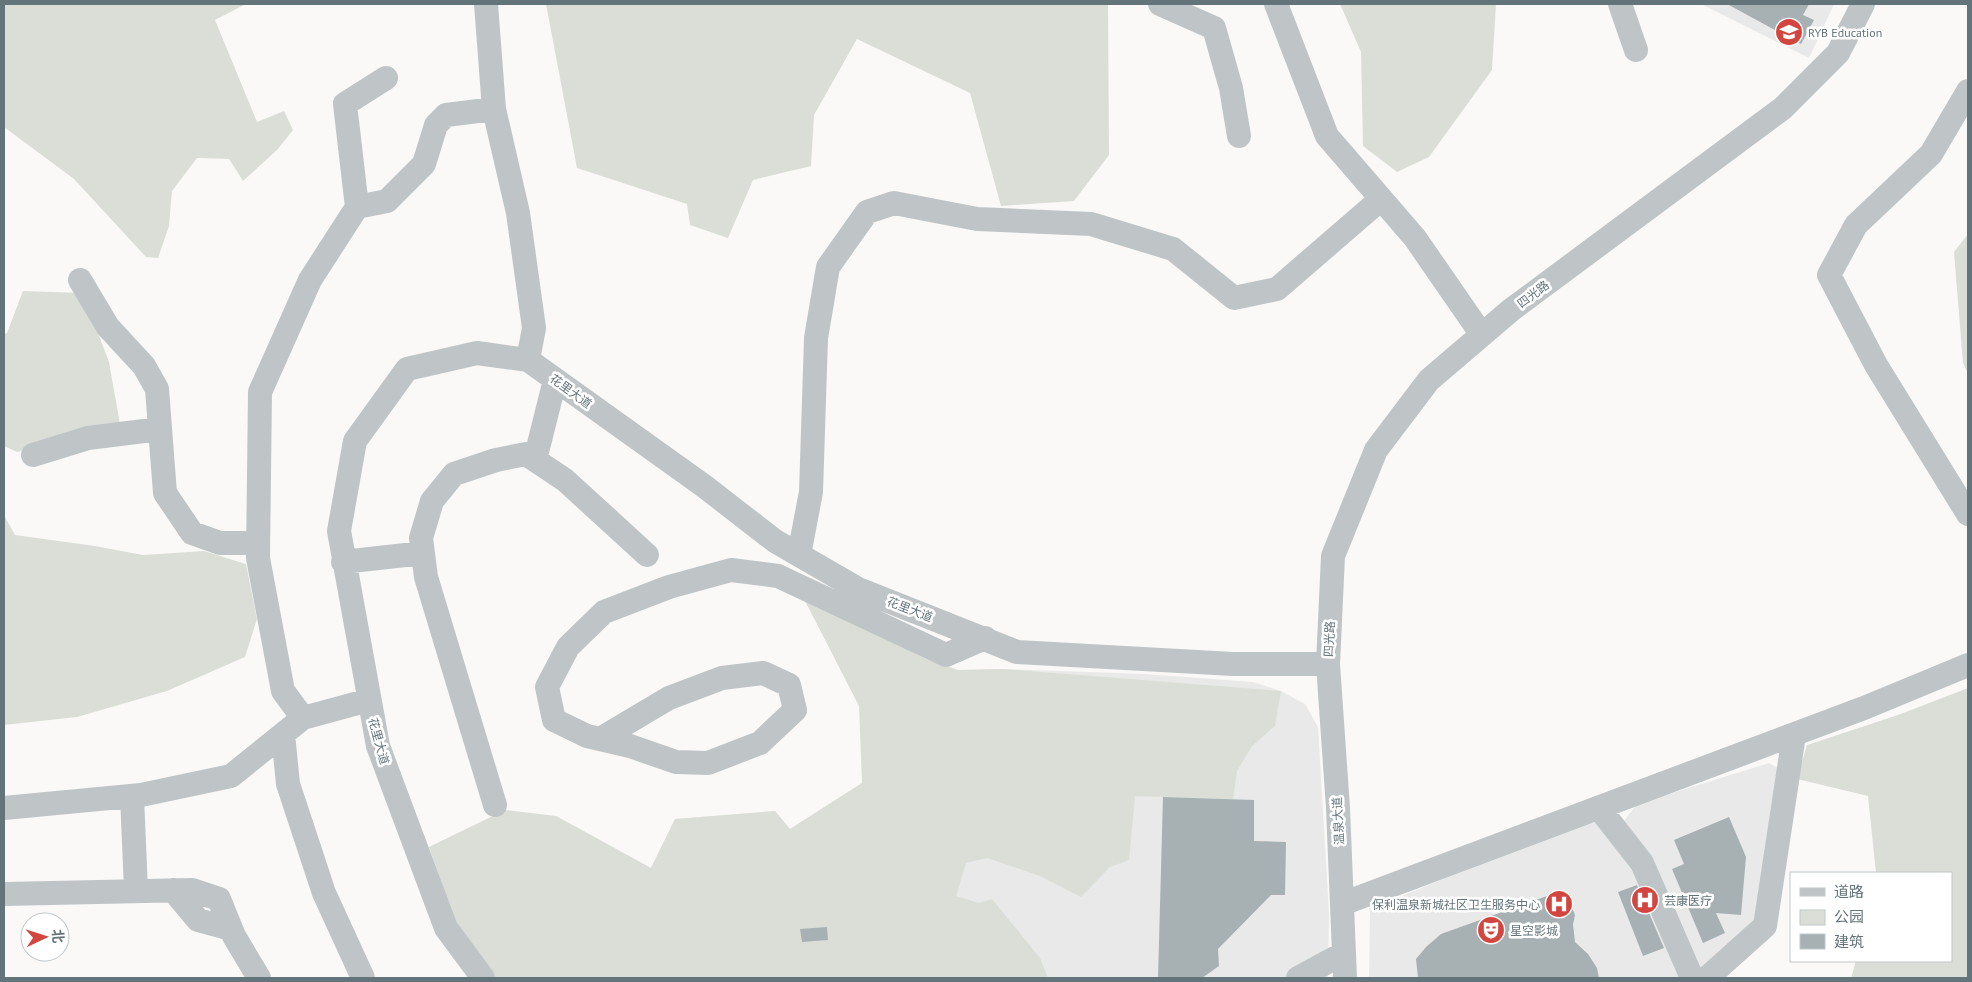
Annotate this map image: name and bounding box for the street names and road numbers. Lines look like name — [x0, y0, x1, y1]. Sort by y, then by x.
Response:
street label: 四光路 — [1514, 277, 1552, 311]
street label: 花里大道 — [547, 371, 595, 411]
street label: 花里大道 — [885, 593, 935, 625]
street label: 四光路 — [1321, 621, 1337, 657]
street label: 花里大道 — [366, 716, 392, 766]
street label: 温泉大道 — [1329, 797, 1347, 845]

